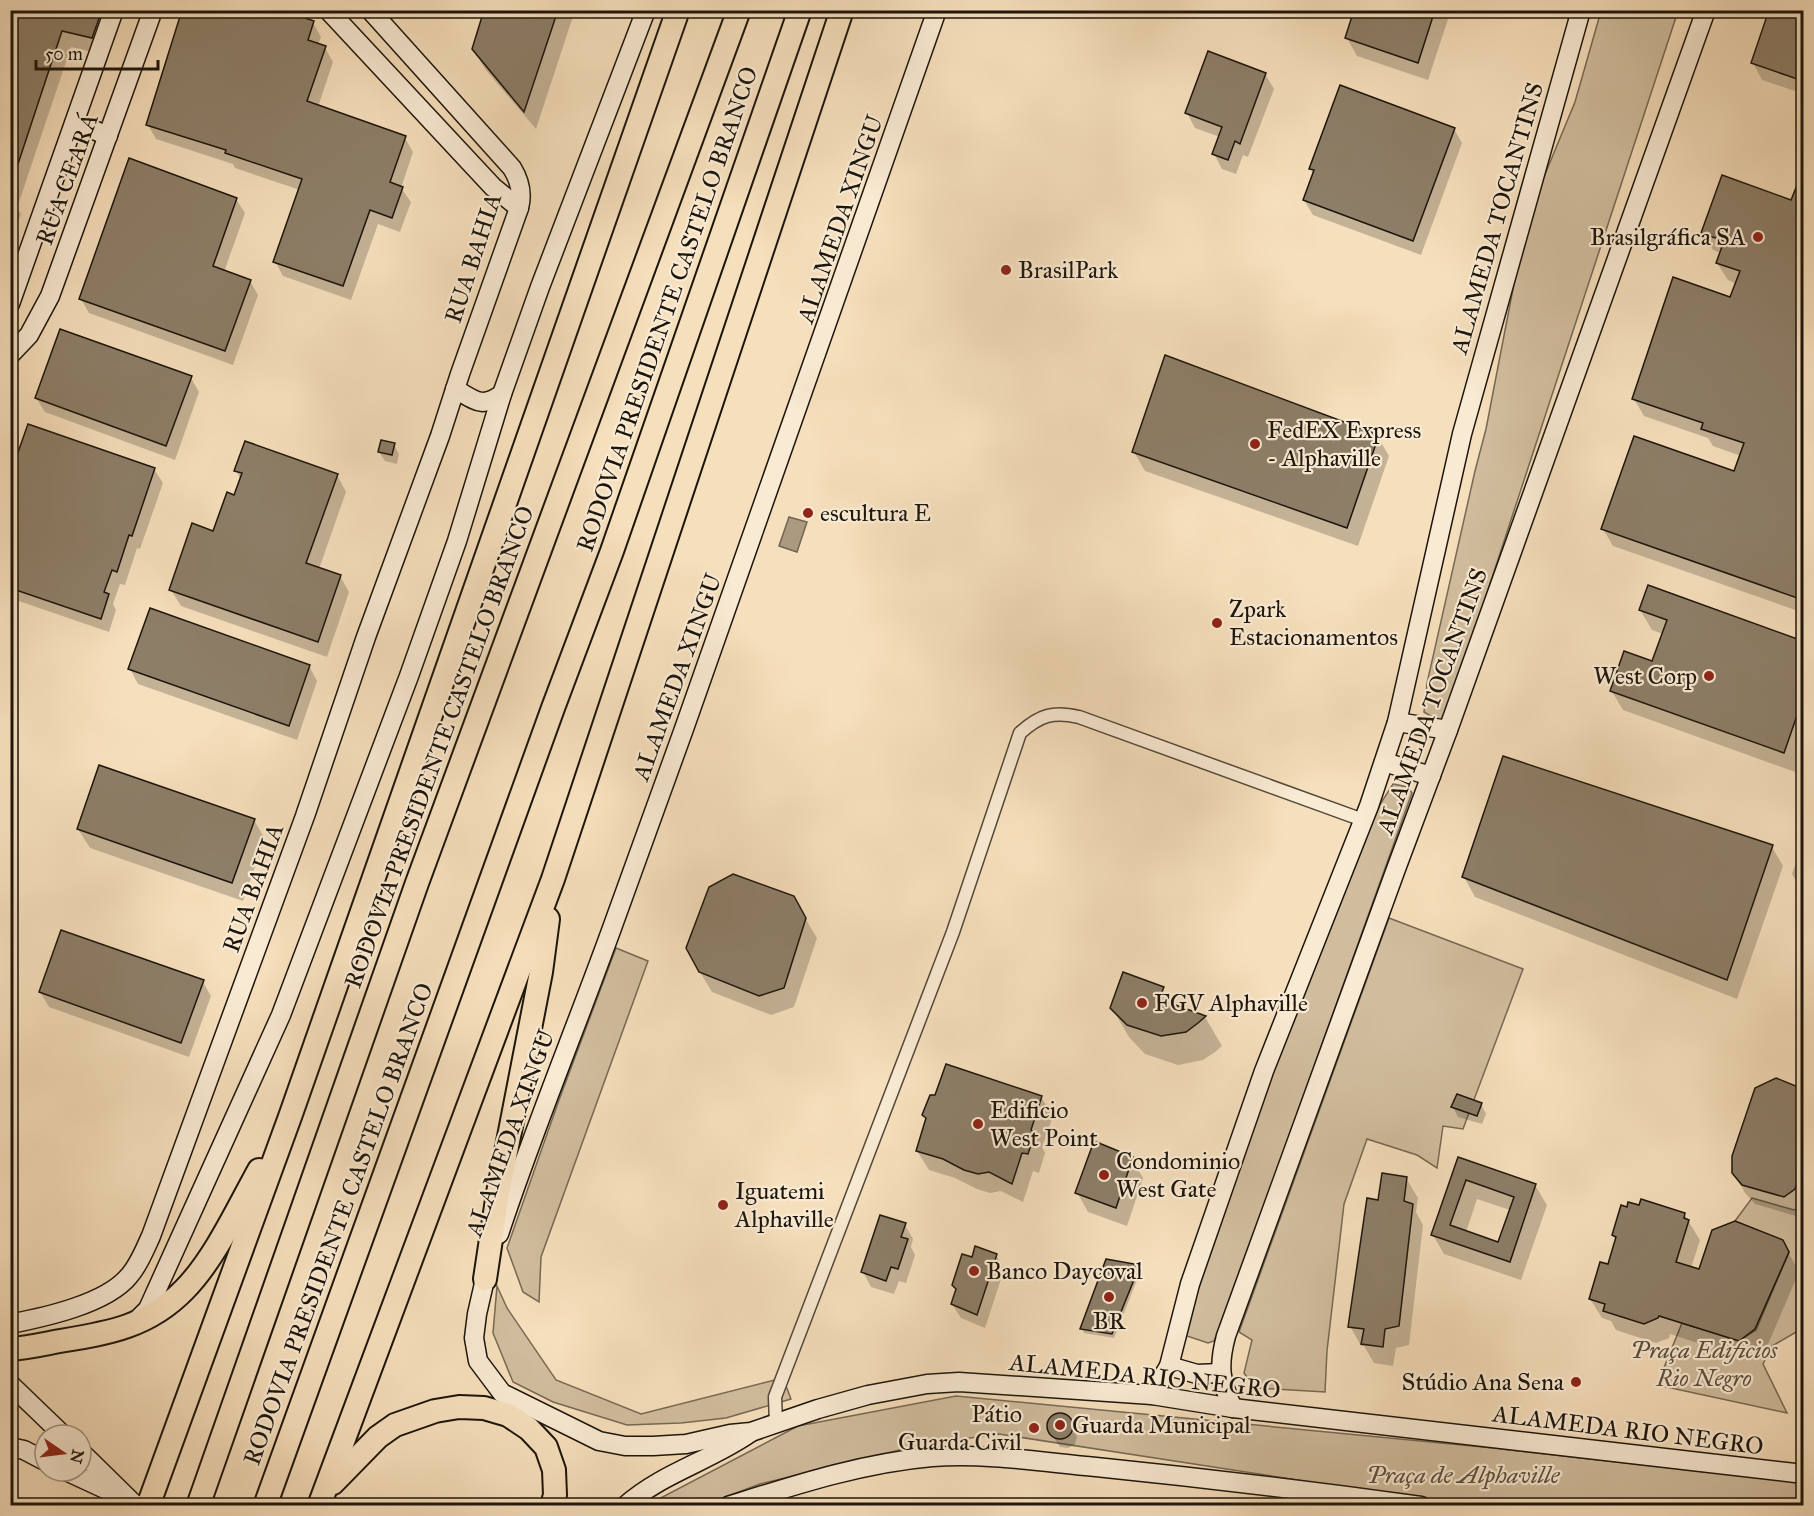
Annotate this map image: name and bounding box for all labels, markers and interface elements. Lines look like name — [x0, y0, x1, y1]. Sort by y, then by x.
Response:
scale bar — [36, 33, 158, 71]
text: 50 m — [45, 43, 83, 65]
street label: RODOVIA PRESIDENTE CASTELO BRANCO — [570, 63, 764, 555]
street label: ALAMEDA TOCANTINS — [1444, 79, 1550, 358]
street label: RUA CEARÁ — [29, 109, 105, 249]
street label: ALAMEDA XINGU — [790, 111, 890, 328]
street label: RUA BAHIA — [438, 189, 508, 327]
place label: Brasilgráfica SA — [1590, 222, 1746, 252]
marker: Brasilgráfica SA — [1751, 230, 1765, 244]
place label: BrasilPark — [1018, 255, 1119, 285]
marker: BrasilPark — [999, 263, 1013, 277]
place label: FedEX Express - Alphaville — [1267, 415, 1421, 473]
marker: FedEX Express - Alphaville — [1248, 437, 1262, 451]
place label: escultura E — [820, 498, 931, 528]
street label: RODOVIA PRESIDENTE CASTELO BRANCO — [338, 502, 540, 992]
marker: escultura E — [801, 506, 815, 520]
street label: ALAMEDA TOCANTINS — [1370, 564, 1494, 839]
street label: ALAMEDA XINGU — [625, 569, 728, 786]
place label: Zpark Estacionamentos — [1229, 594, 1398, 652]
marker: Zpark Estacionamentos — [1210, 616, 1224, 630]
place label: West Corp — [1593, 661, 1697, 691]
marker: West Corp — [1702, 669, 1716, 683]
street label: RUA BAHIA — [216, 820, 290, 956]
street label: RODOVIA PRESIDENTE CASTELO BRANCO — [237, 979, 439, 1469]
place label: FGV Alphaville — [1154, 988, 1308, 1018]
marker: FGV Alphaville — [1135, 996, 1149, 1010]
street label: ALAMEDA XINGU — [458, 1025, 561, 1242]
place label: Edificio West Point — [990, 1095, 1098, 1153]
marker: Edificio West Point — [971, 1117, 985, 1131]
place label: Condominio West Gate — [1116, 1146, 1240, 1204]
marker: Condominio West Gate — [1097, 1168, 1111, 1182]
place label: Iguatemi Alphaville — [734, 1176, 834, 1234]
marker: Iguatemi Alphaville — [716, 1198, 730, 1212]
place label: Banco Daycoval — [986, 1256, 1143, 1286]
marker: Banco Daycoval — [967, 1264, 981, 1278]
marker: BR — [1102, 1290, 1116, 1304]
place label: BR — [1093, 1306, 1126, 1336]
park label: Praça Edificios Rio Negro — [1630, 1335, 1779, 1393]
street label: ALAMEDA RIO NEGRO — [1007, 1347, 1282, 1405]
place label: Stúdio Ana Sena — [1402, 1367, 1565, 1397]
marker: Stúdio Ana Sena — [1569, 1375, 1583, 1389]
street label: ALAMEDA RIO NEGRO — [1490, 1398, 1765, 1461]
place label: Pátio Guarda Civil — [898, 1399, 1023, 1457]
place label: Guarda Municipal — [1072, 1410, 1251, 1440]
marker: Guarda Municipal — [1053, 1418, 1067, 1432]
marker: Pátio Guarda Civil — [1027, 1421, 1041, 1435]
north arrow — [33, 1423, 93, 1483]
text: N — [66, 1448, 88, 1466]
park label: Praça de Alphaville — [1366, 1460, 1561, 1490]

